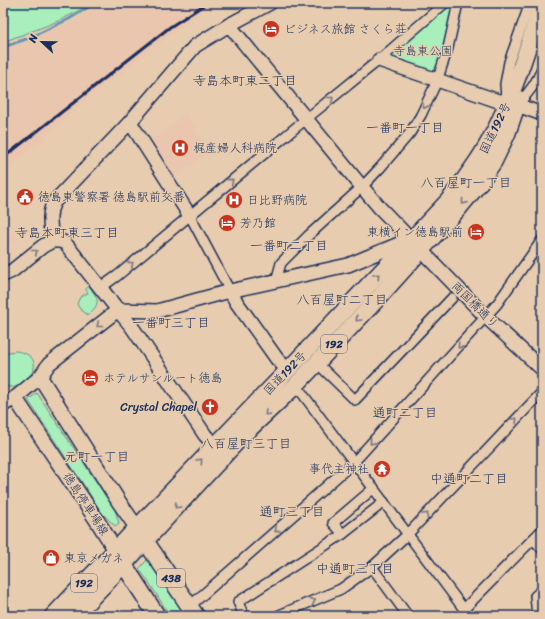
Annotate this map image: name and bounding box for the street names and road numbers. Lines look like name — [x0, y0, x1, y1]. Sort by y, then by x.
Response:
street label: 国道192号 — [473, 98, 517, 158]
street label: 両国橋通り — [446, 276, 504, 334]
road number: 192 — [321, 335, 347, 353]
street label: 国道192号 — [258, 345, 312, 401]
street label: 徳島停車場線 — [57, 468, 115, 540]
road number: 438 — [157, 569, 185, 587]
road number: 192 — [71, 574, 97, 592]

